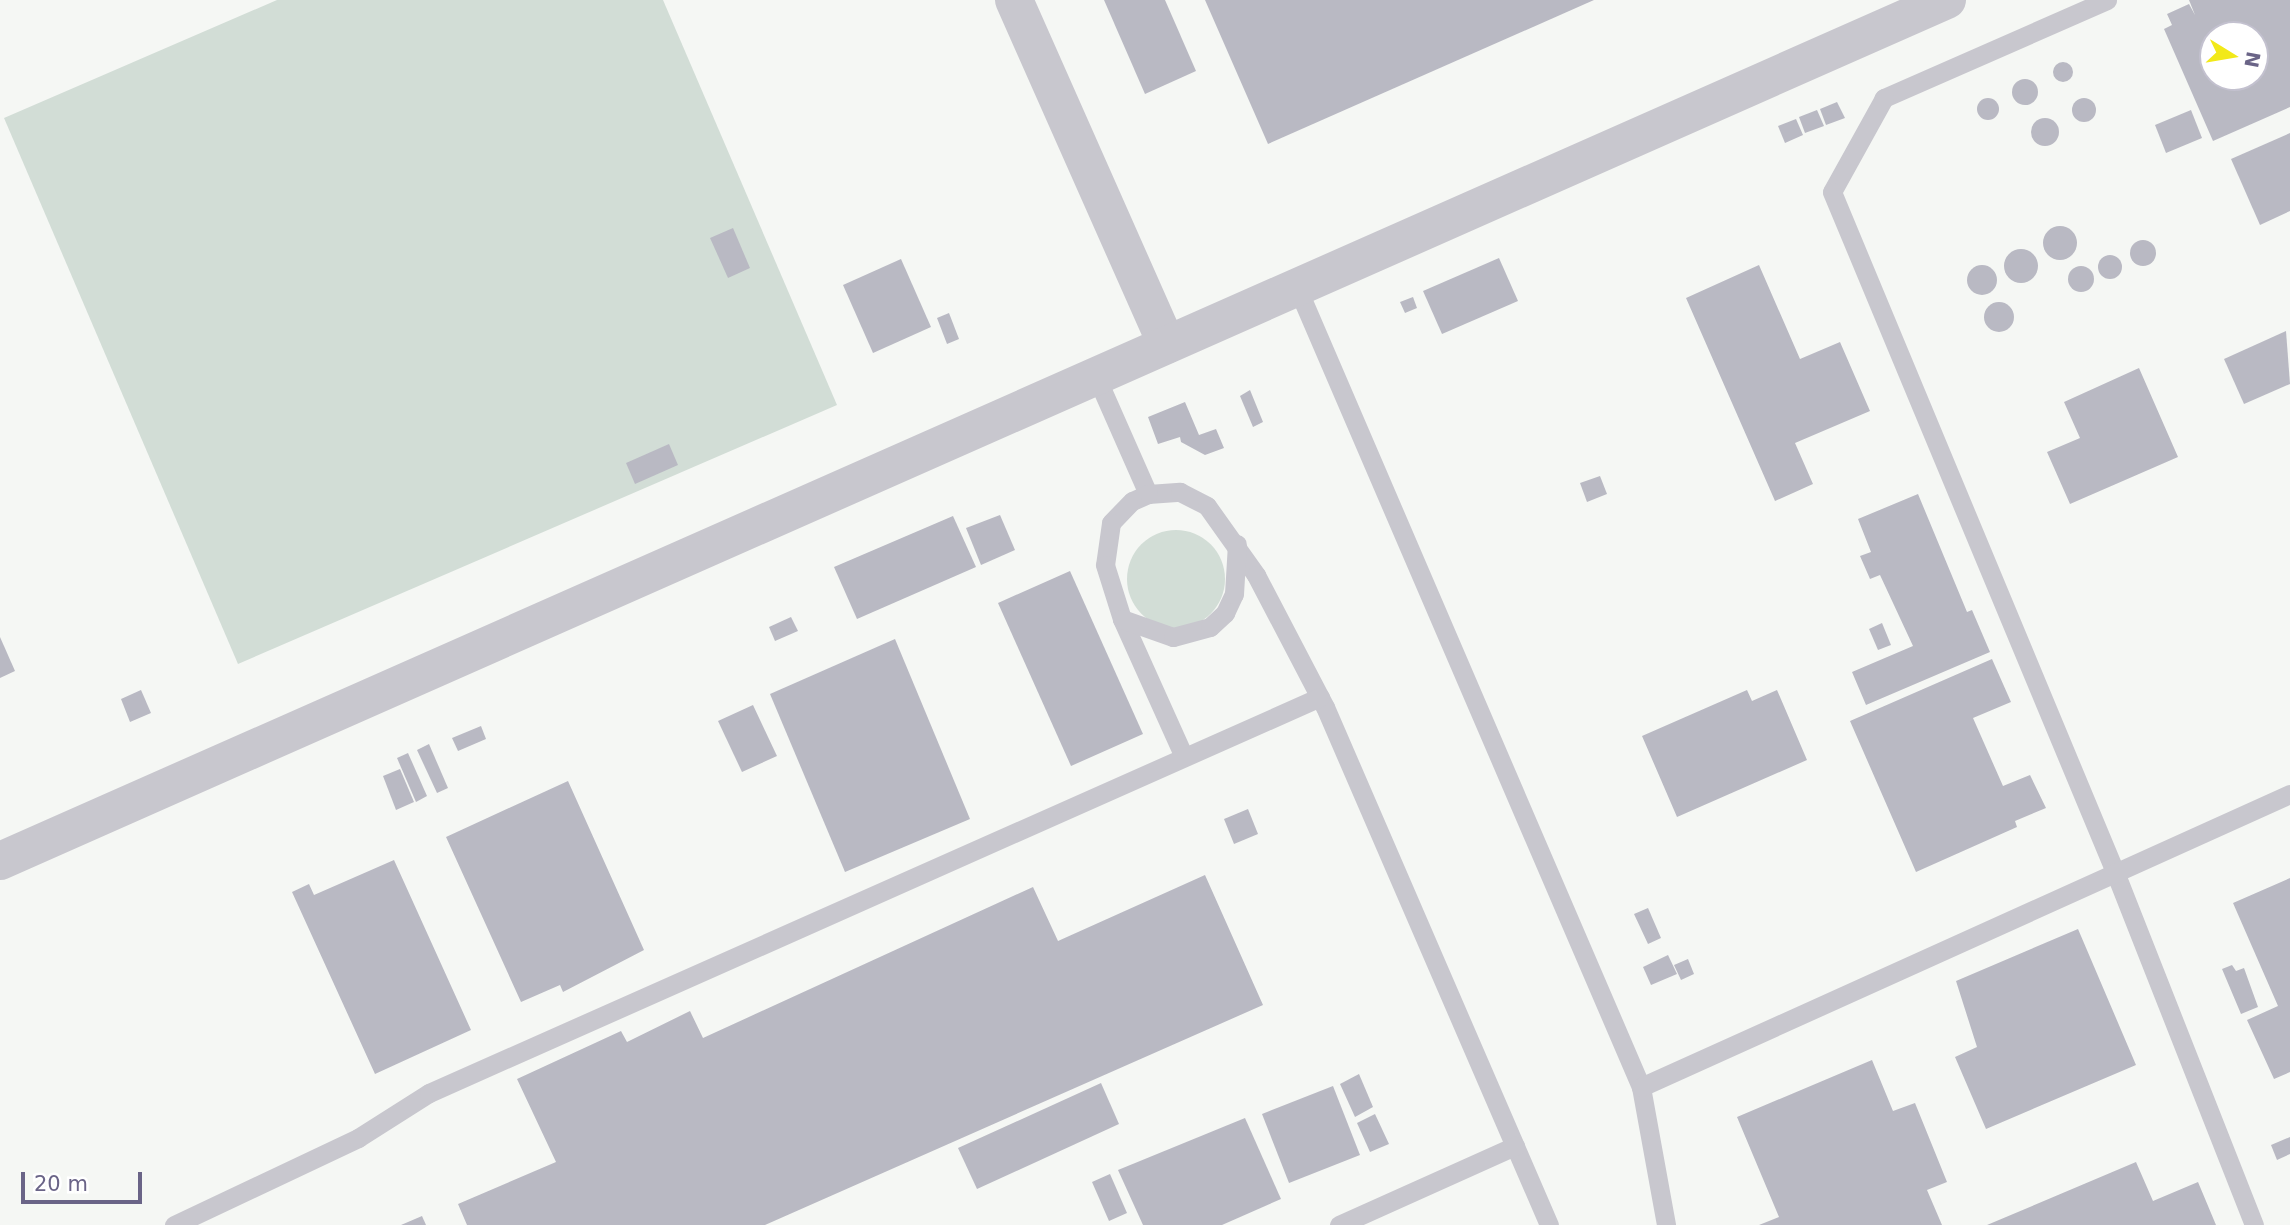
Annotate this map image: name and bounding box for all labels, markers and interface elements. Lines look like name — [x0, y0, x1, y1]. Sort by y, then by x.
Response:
north arrow — [2199, 21, 2269, 91]
text: N — [2240, 50, 2265, 70]
scale bar — [24, 1158, 145, 1202]
text: 20 m — [34, 1172, 88, 1196]

